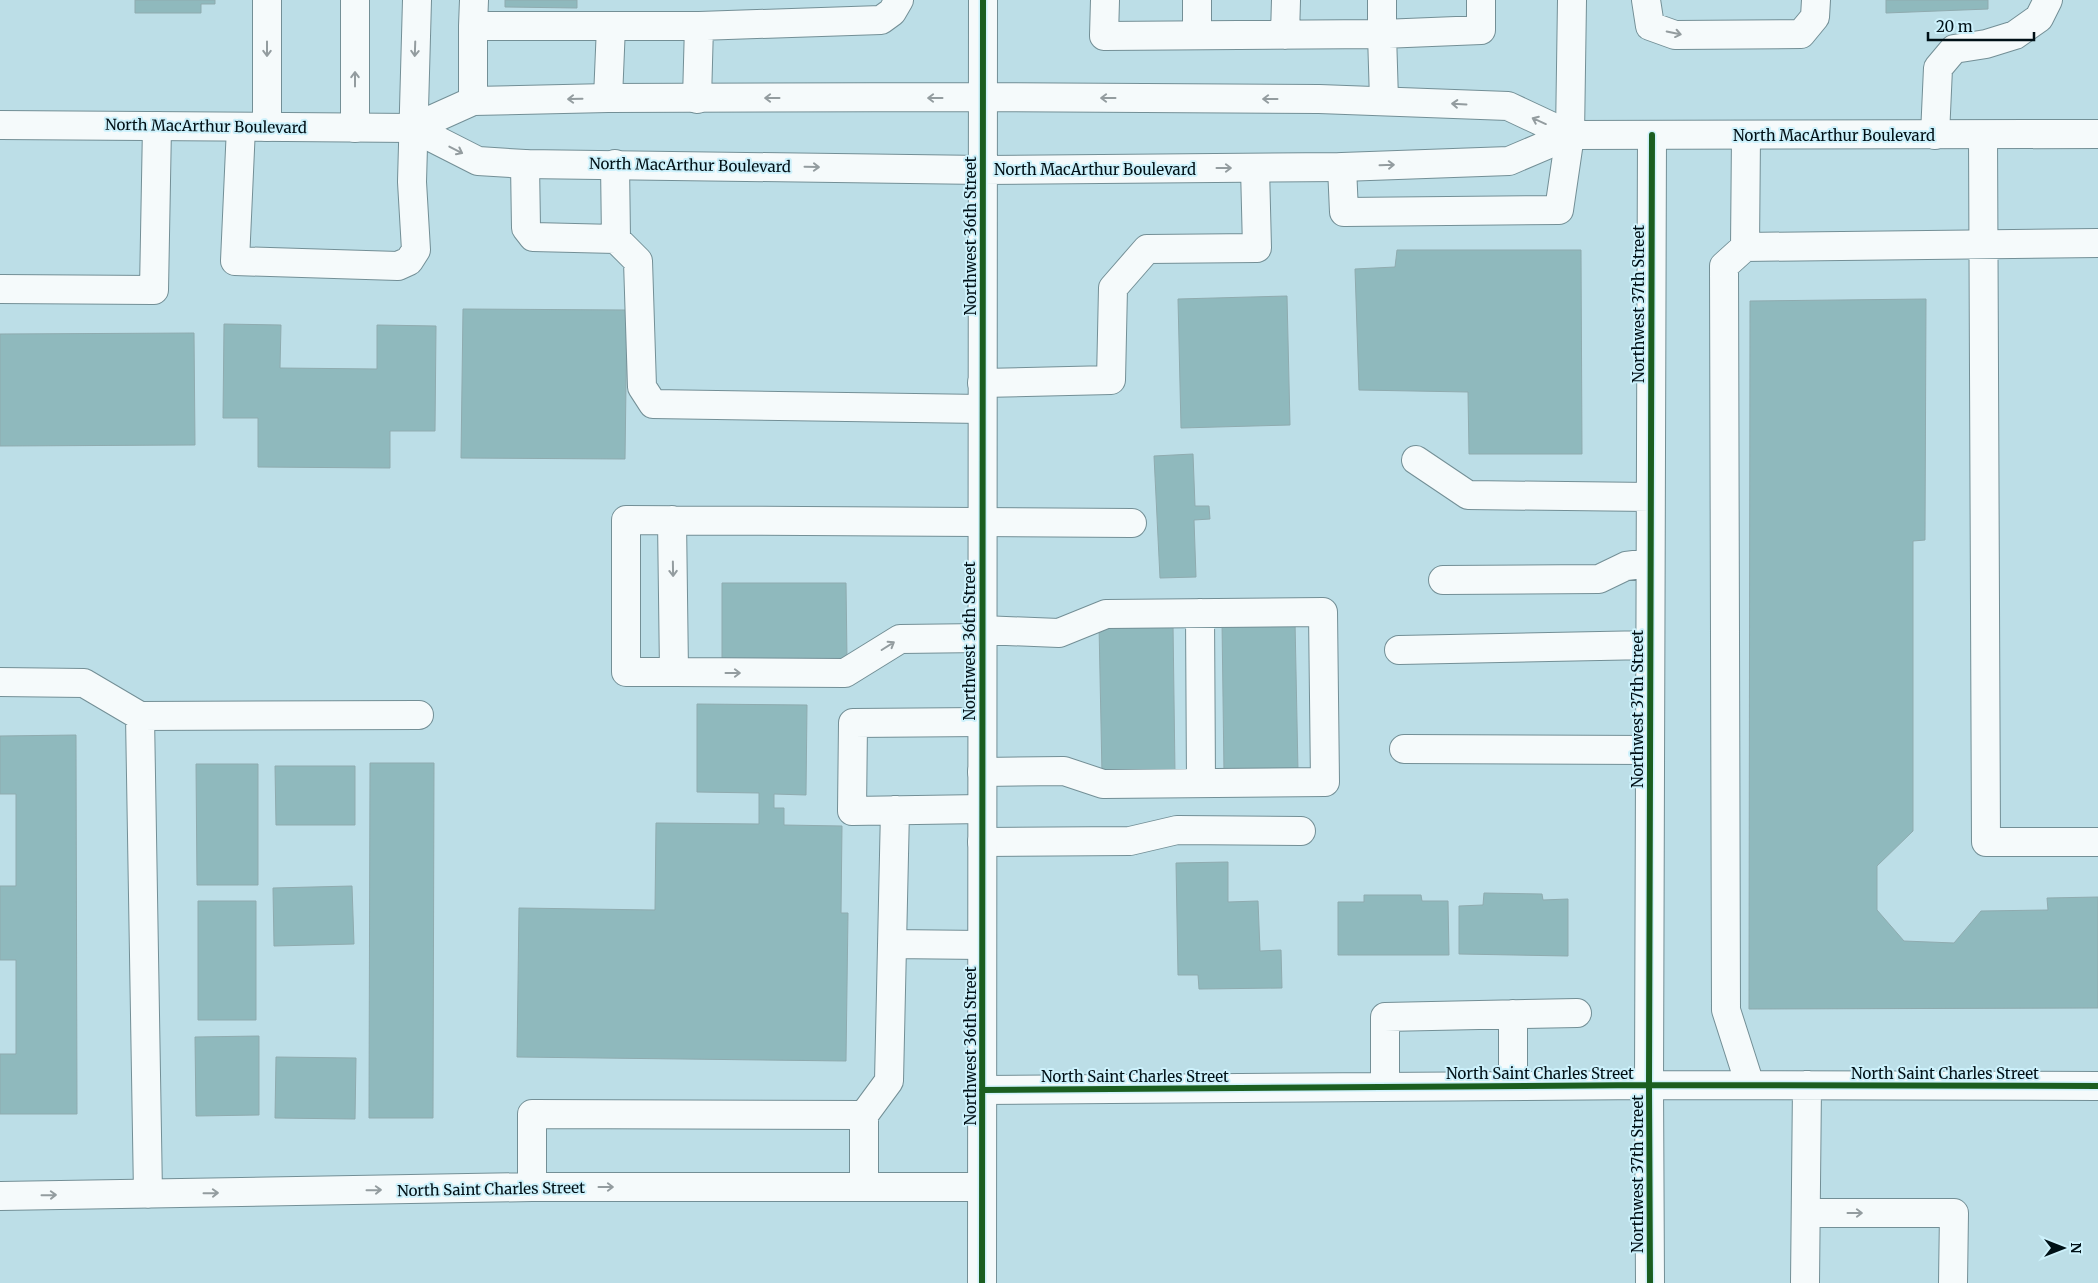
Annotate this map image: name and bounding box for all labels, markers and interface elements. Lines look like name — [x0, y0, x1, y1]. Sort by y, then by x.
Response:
scale bar — [1928, 10, 2034, 42]
text: 20 m — [1936, 17, 1973, 36]
one-way arrow — [1666, 29, 1682, 38]
one-way arrow — [262, 40, 272, 56]
one-way arrow — [410, 40, 420, 56]
one-way arrow — [350, 72, 360, 88]
one-way arrow — [764, 93, 780, 103]
one-way arrow — [927, 93, 943, 102]
one-way arrow — [1100, 93, 1116, 103]
one-way arrow — [567, 94, 583, 104]
one-way arrow — [1262, 94, 1278, 103]
one-way arrow — [1451, 99, 1468, 109]
street label: North MacArthur Boulevard — [105, 115, 307, 137]
one-way arrow — [1532, 115, 1547, 125]
street label: North MacArthur Boulevard — [1733, 126, 1935, 145]
one-way arrow — [449, 145, 464, 155]
street label: North MacArthur Boulevard — [589, 154, 791, 176]
street label: Northwest 36th Street — [961, 156, 980, 316]
street label: North MacArthur Boulevard — [994, 160, 1196, 179]
one-way arrow — [1378, 161, 1394, 170]
one-way arrow — [804, 162, 820, 171]
one-way arrow — [1216, 163, 1232, 173]
street label: Northwest 37th Street — [1629, 225, 1648, 383]
one-way arrow — [668, 561, 677, 577]
street label: Northwest 36th Street — [960, 561, 979, 721]
street label: Northwest 37th Street — [1628, 630, 1647, 788]
one-way arrow — [880, 641, 894, 651]
one-way arrow — [724, 668, 740, 678]
street label: Northwest 36th Street — [961, 966, 980, 1126]
street label: North Saint Charles Street — [1446, 1064, 1634, 1083]
street label: North Saint Charles Street — [1851, 1064, 2039, 1083]
street label: North Saint Charles Street — [1041, 1067, 1229, 1086]
street label: Northwest 37th Street — [1628, 1095, 1647, 1253]
street label: North Saint Charles Street — [397, 1178, 585, 1200]
one-way arrow — [598, 1182, 614, 1192]
one-way arrow — [365, 1185, 381, 1195]
one-way arrow — [202, 1188, 219, 1198]
one-way arrow — [40, 1190, 56, 1200]
one-way arrow — [1846, 1208, 1863, 1218]
north arrow — [2038, 1223, 2088, 1273]
text: N — [2067, 1242, 2085, 1254]

